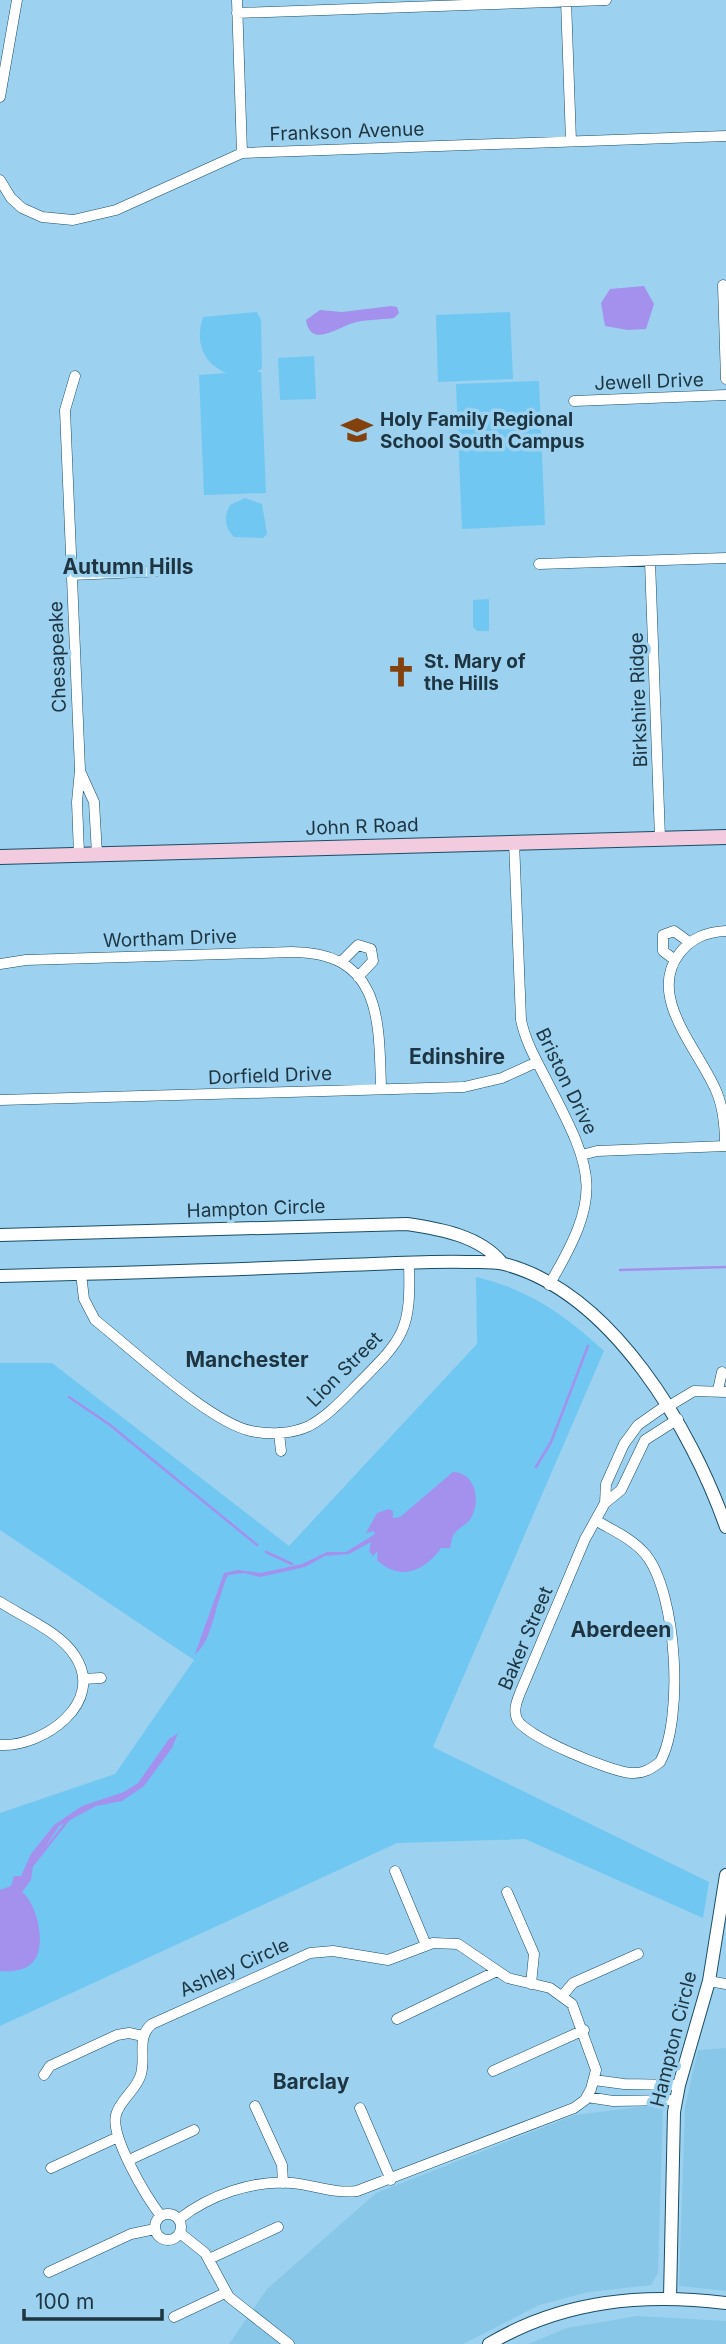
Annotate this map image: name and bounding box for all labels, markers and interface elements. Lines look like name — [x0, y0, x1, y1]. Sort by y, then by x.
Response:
street label: Frankson Avenue — [269, 117, 425, 146]
street label: Jewell Drive — [594, 368, 704, 395]
place label: Holy Family Regional School South Campus — [380, 408, 585, 453]
school or university icon: Holy Family Regional School South Campus — [340, 413, 374, 447]
district label: Autumn Hills — [62, 554, 194, 579]
street label: Chesapeake — [44, 601, 71, 713]
street label: Birkshire Ridge — [625, 632, 652, 768]
place label: St. Mary of the Hills — [424, 650, 526, 695]
church icon: St. Mary of the Hills — [384, 655, 418, 689]
street label: John R Road — [305, 813, 419, 840]
street label: Wortham Drive — [103, 925, 237, 952]
street label: Briston Drive — [531, 1024, 602, 1138]
district label: Edinshire — [409, 1044, 505, 1069]
street label: Dorfield Drive — [208, 1062, 332, 1089]
street label: Hampton Circle — [186, 1195, 326, 1222]
street label: Lion Street — [302, 1327, 387, 1412]
district label: Manchester — [185, 1347, 309, 1372]
street label: Baker Street — [493, 1583, 558, 1693]
district label: Aberdeen — [571, 1617, 671, 1642]
street label: Ashley Circle — [176, 1933, 293, 2002]
street label: Hampton Circle — [646, 1969, 701, 2109]
district label: Barclay — [273, 2069, 350, 2094]
scale bar — [24, 2278, 163, 2322]
text: 100 m — [35, 2289, 94, 2314]

